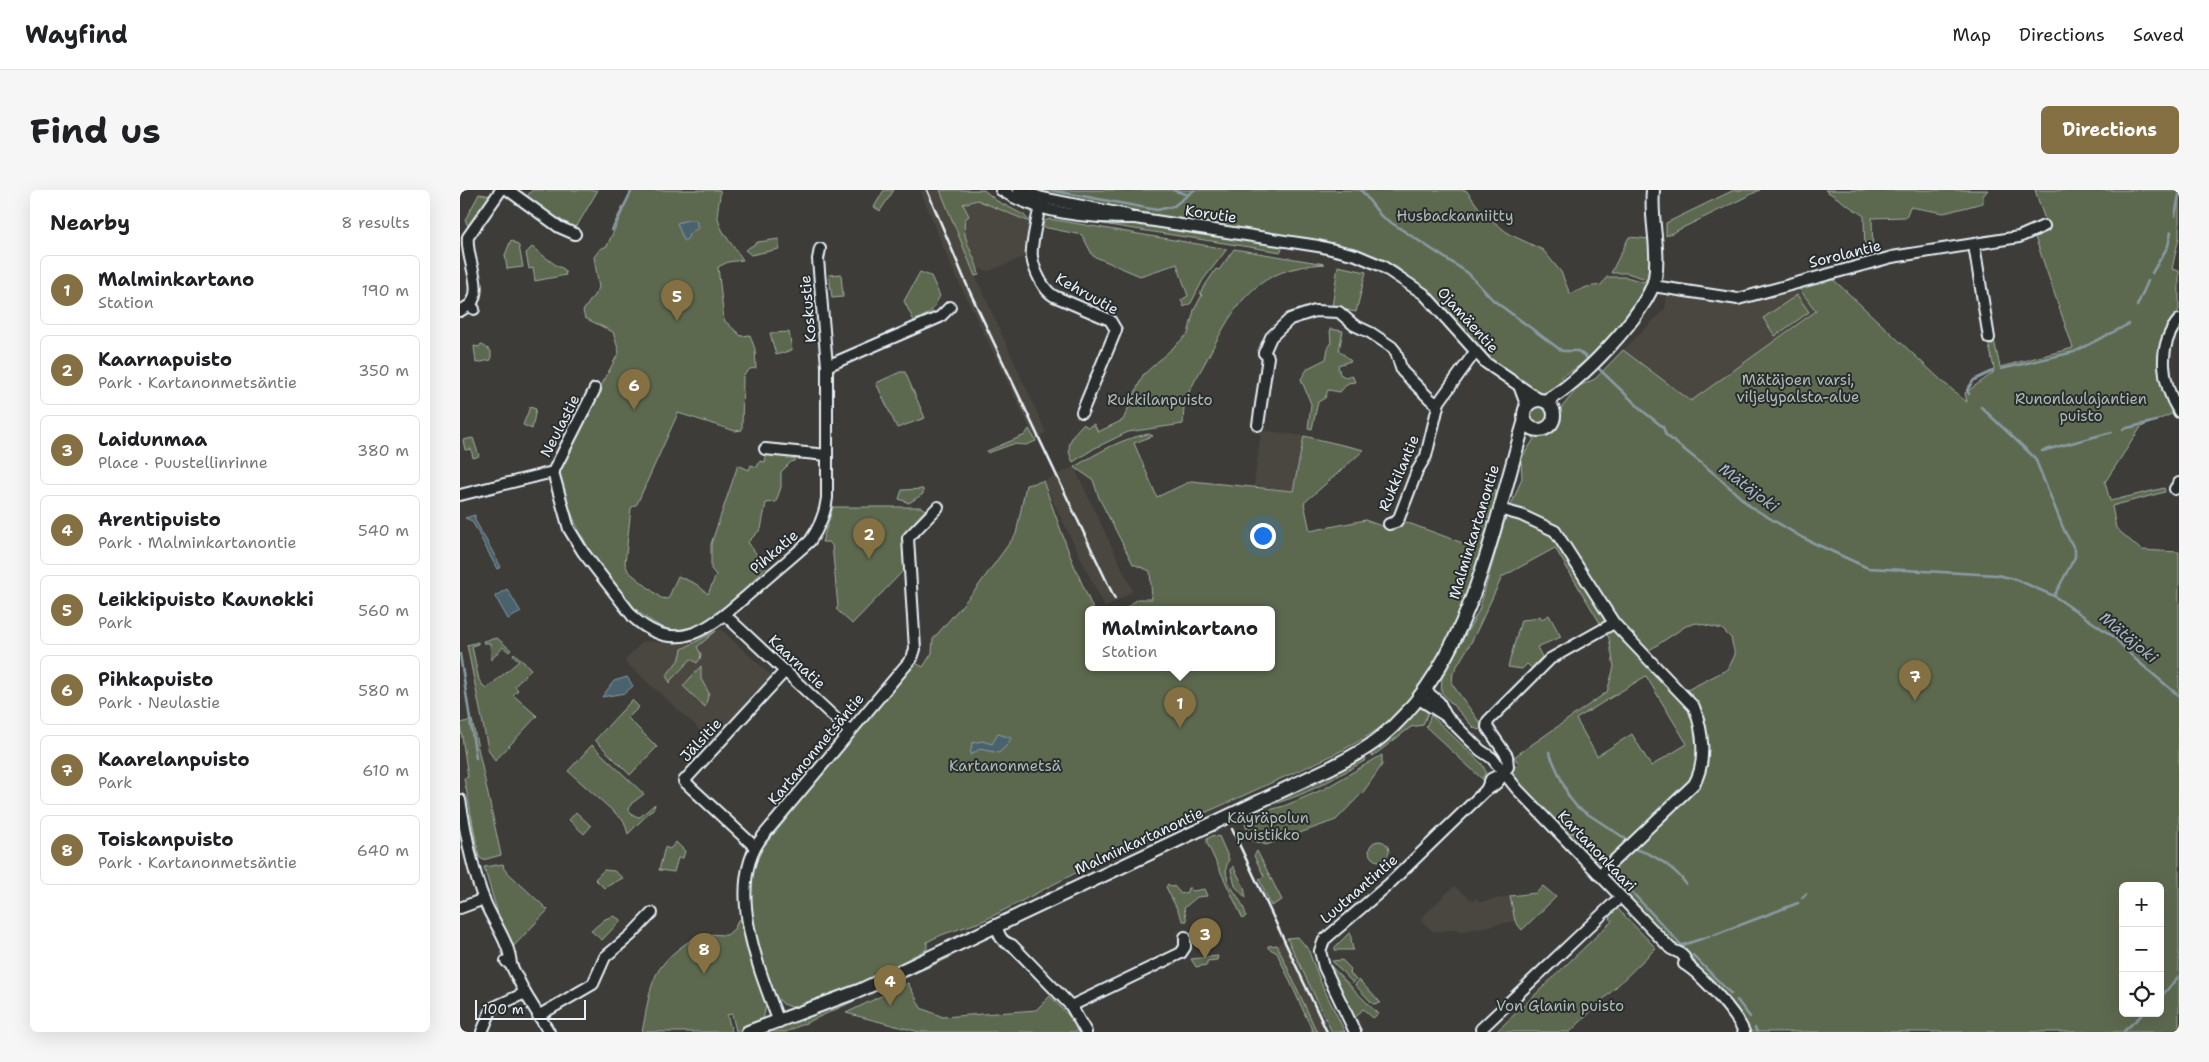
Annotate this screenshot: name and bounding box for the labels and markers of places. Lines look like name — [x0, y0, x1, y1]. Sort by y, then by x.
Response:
pin: 5 — [661, 280, 693, 321]
pin: 6 — [618, 369, 650, 410]
pin: 2 — [853, 518, 885, 559]
pin: 7 — [1899, 660, 1931, 701]
pin: 1 — [1164, 687, 1196, 728]
pin: 3 — [1189, 918, 1221, 959]
pin: 8 — [688, 933, 720, 974]
pin: 4 — [874, 965, 906, 1006]

